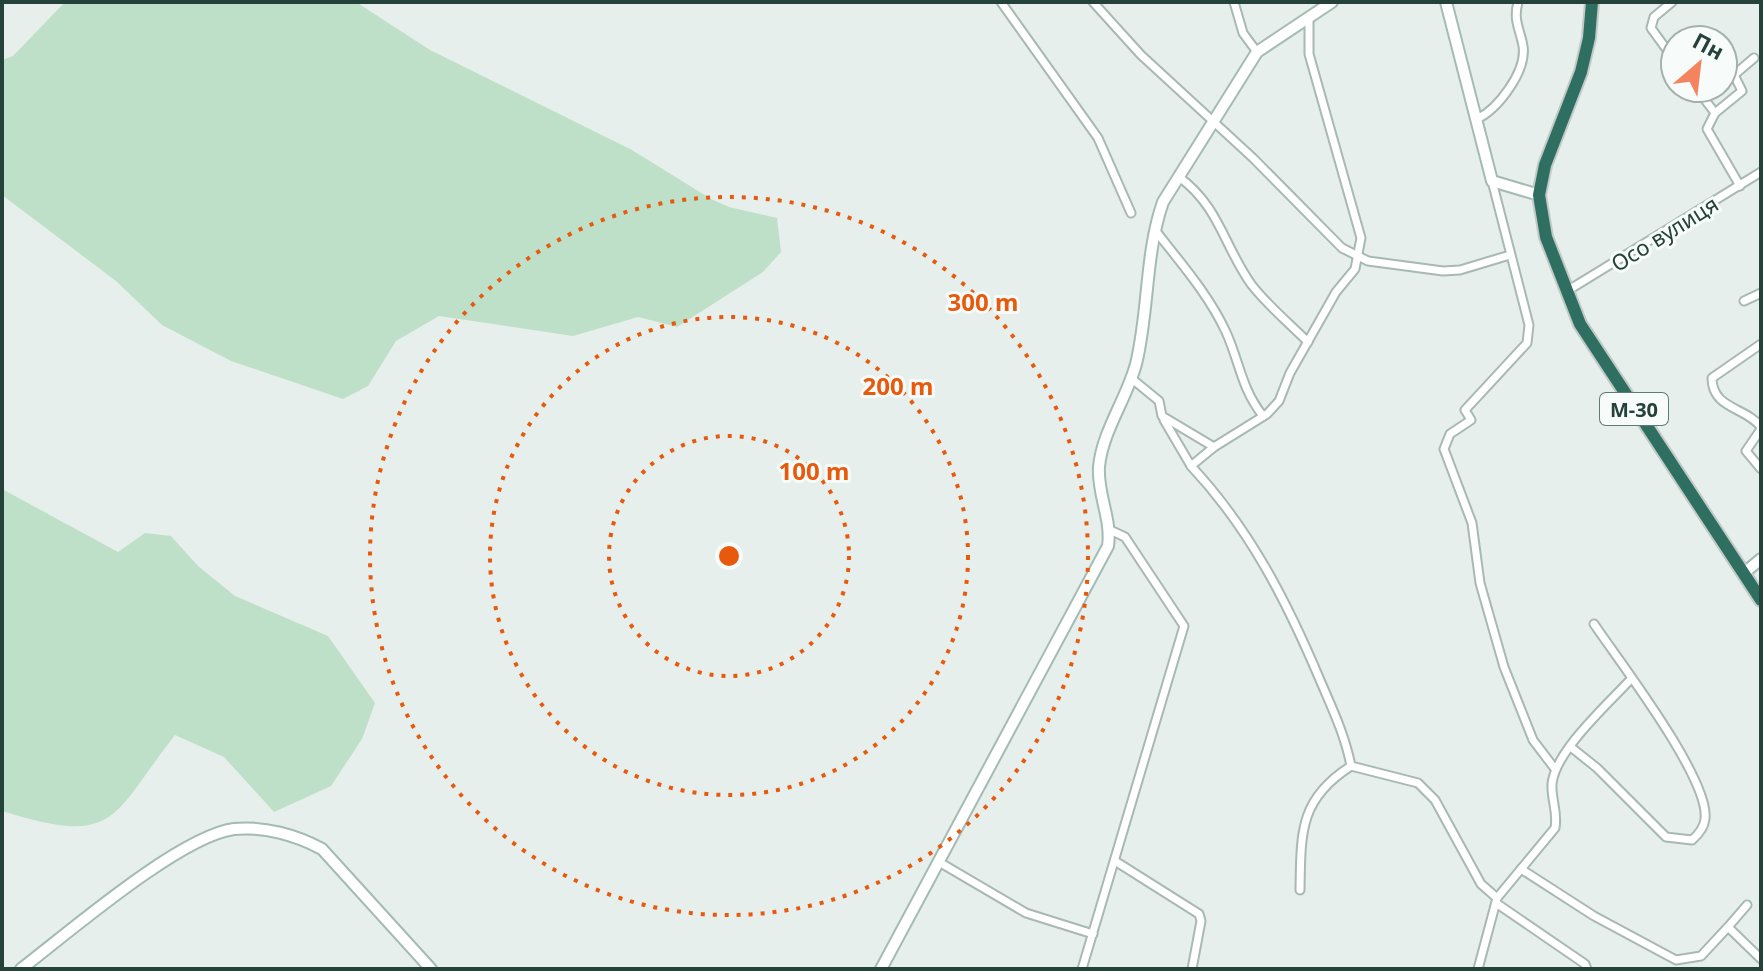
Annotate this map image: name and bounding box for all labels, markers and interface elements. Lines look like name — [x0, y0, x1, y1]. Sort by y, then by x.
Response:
north arrow — [1659, 24, 1739, 104]
text: Пн — [1688, 25, 1730, 66]
street label: Осо вулиця — [1605, 188, 1723, 278]
text: 300 m — [948, 285, 1018, 318]
text: 200 m — [863, 369, 933, 402]
road number: М-30 — [1600, 393, 1668, 425]
text: 100 m — [779, 454, 849, 487]
centre of rings — [715, 542, 743, 570]

